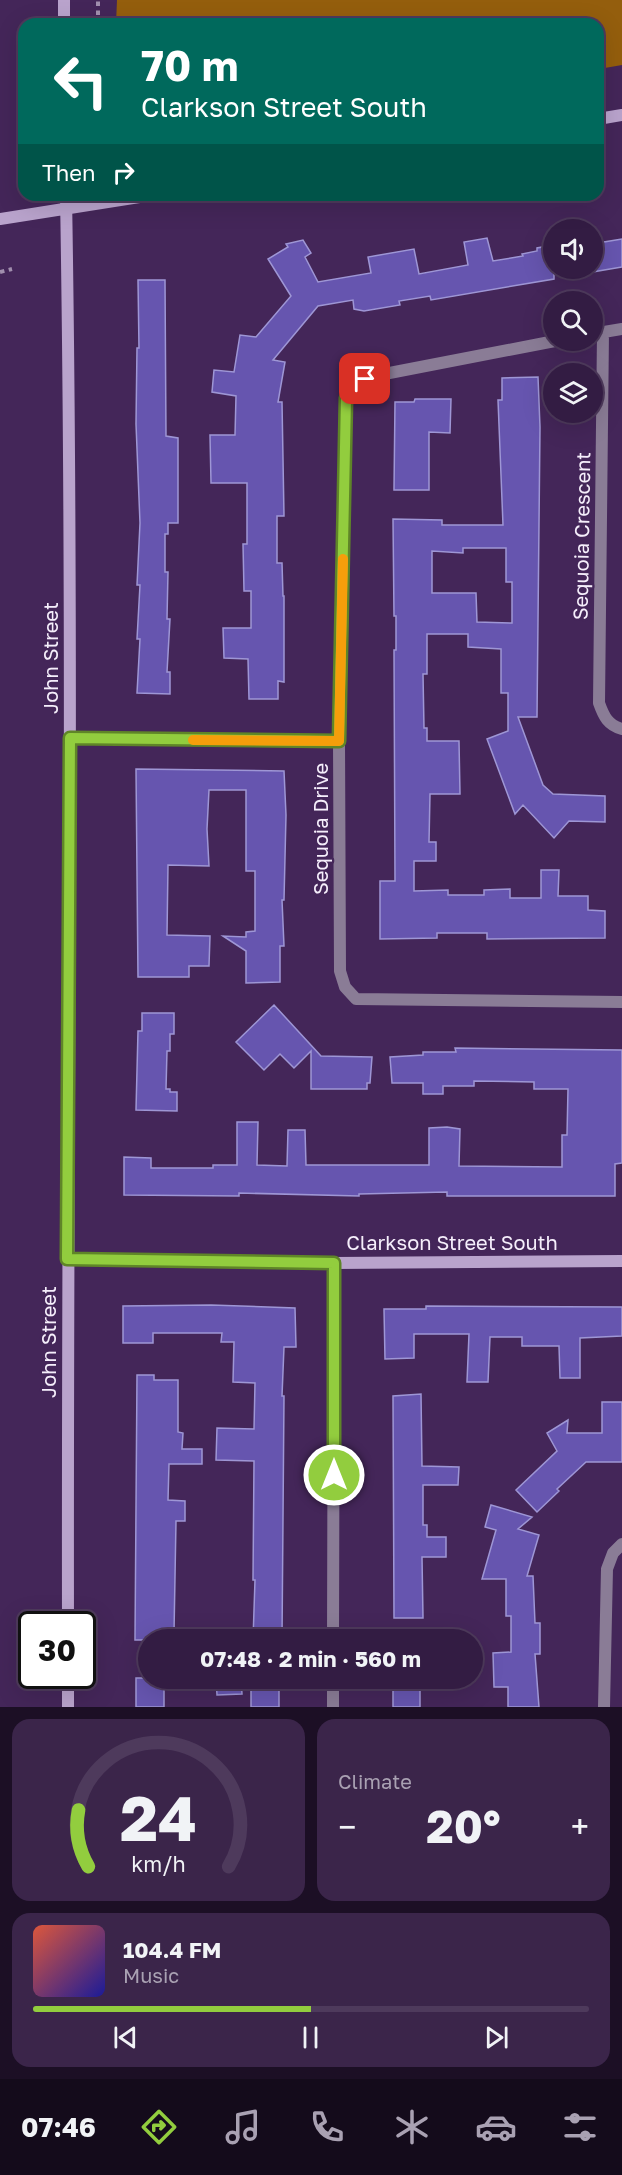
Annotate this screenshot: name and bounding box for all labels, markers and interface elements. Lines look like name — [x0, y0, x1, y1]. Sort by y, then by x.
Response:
text: 70 m — [141, 40, 238, 90]
icon: left — [42, 42, 120, 120]
text: Clarkson Street South — [141, 91, 427, 123]
icon: right — [107, 156, 140, 189]
text: Then — [42, 159, 95, 186]
map controls — [543, 219, 603, 423]
button: sound — [543, 219, 603, 279]
button: search — [543, 291, 603, 351]
pin — [339, 353, 390, 404]
icon: arrive — [348, 362, 381, 395]
button: layers — [543, 363, 603, 423]
street label: Sequoia Crescent — [568, 452, 594, 620]
street label: John Street — [38, 602, 62, 714]
street label: Sequoia Drive — [308, 763, 332, 895]
street label: Clarkson Street South — [346, 1230, 558, 1254]
street label: John Street — [36, 1286, 60, 1398]
position arrow — [302, 1443, 366, 1507]
speed limit sign: 30 — [18, 1611, 96, 1689]
text: 07:48 · 2 min · 560 m — [200, 1645, 421, 1672]
text: Climate — [338, 1769, 412, 1793]
text: 24 — [120, 1780, 197, 1855]
text: 20° — [426, 1799, 501, 1853]
text: − — [338, 1807, 356, 1846]
text: + — [571, 1807, 589, 1846]
text: km/h — [131, 1851, 186, 1877]
text: 104.4 FM — [123, 1936, 221, 1963]
text: Music — [123, 1963, 179, 1987]
icon: previous — [109, 2021, 142, 2054]
icon: pause — [294, 2021, 327, 2054]
icon: next — [480, 2021, 513, 2054]
icon: directions — [138, 2106, 180, 2148]
icon: music — [222, 2106, 264, 2148]
icon: phone — [306, 2106, 348, 2148]
icon: climate — [391, 2106, 433, 2148]
icon: car — [475, 2106, 517, 2148]
icon: filters — [559, 2106, 601, 2148]
text: 07:46 — [21, 2111, 96, 2143]

